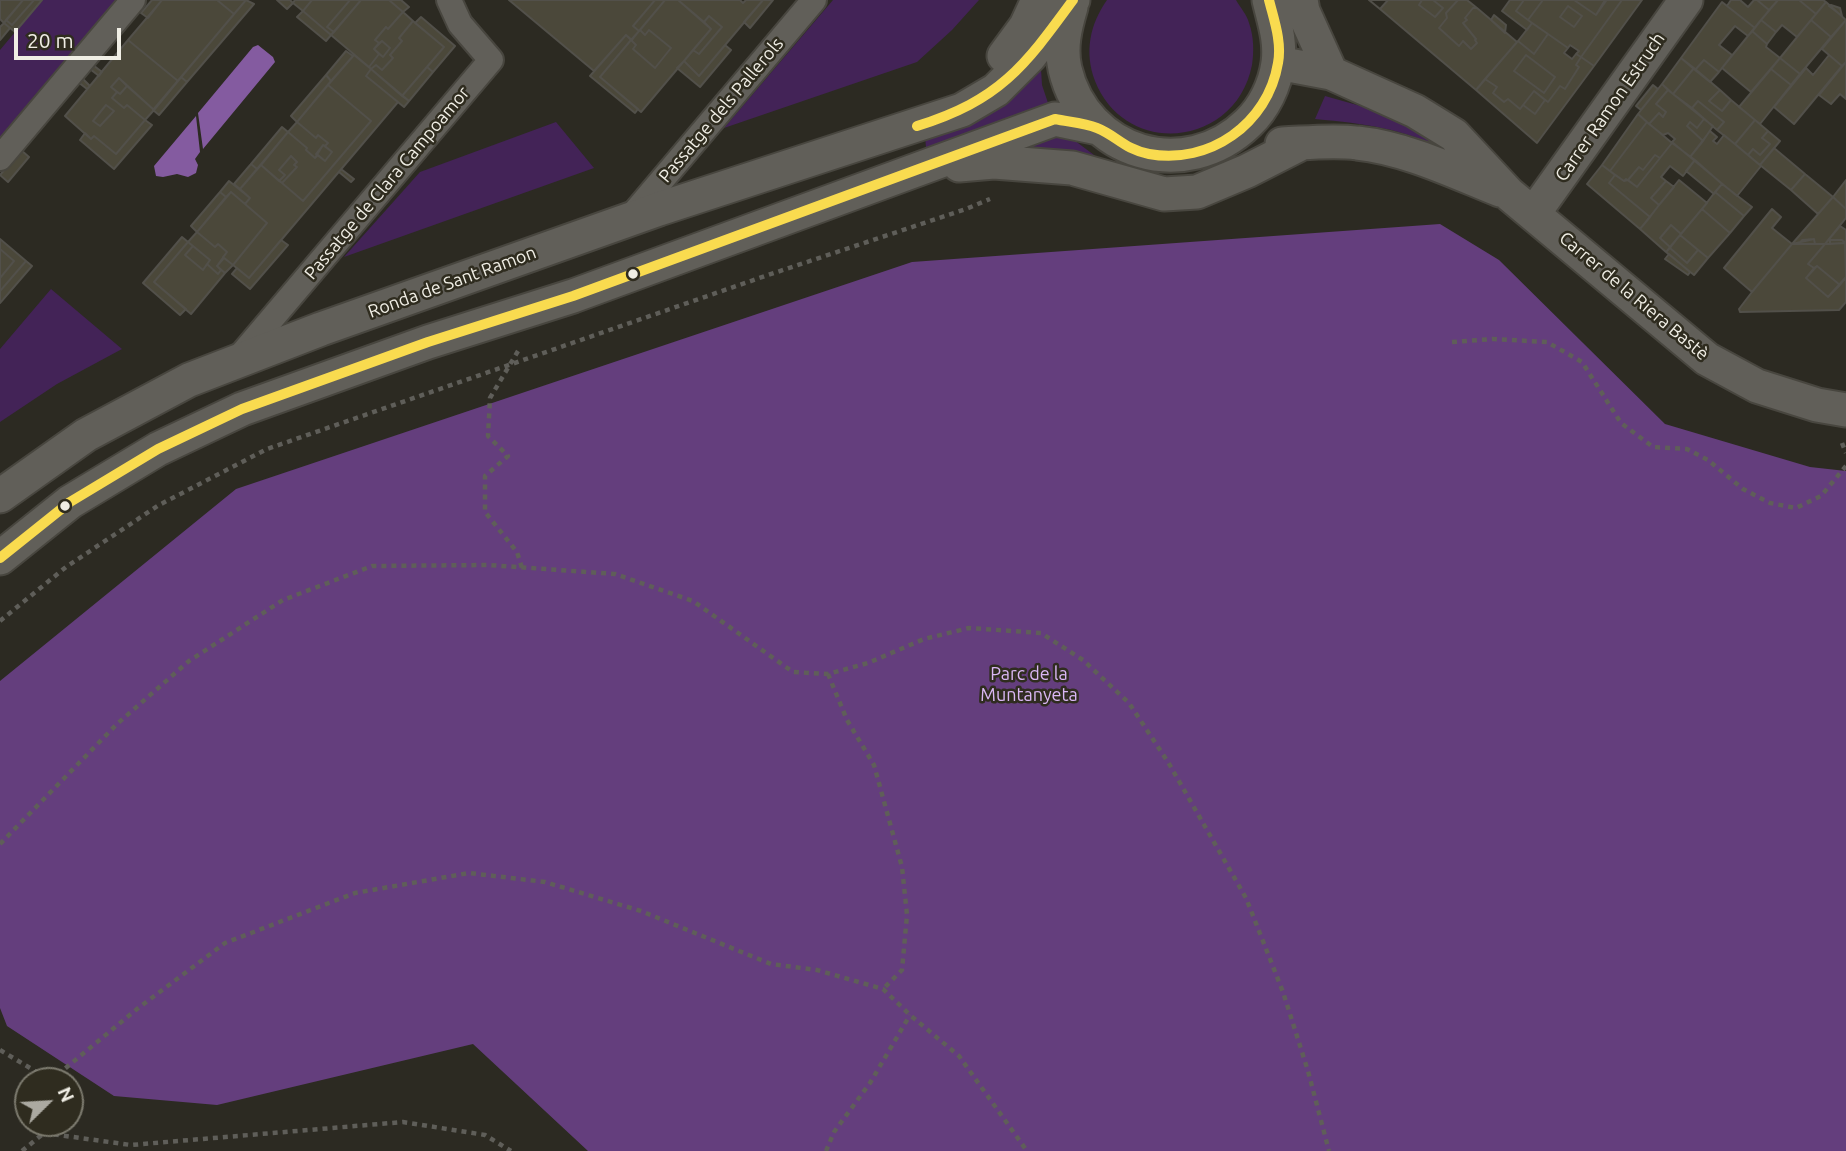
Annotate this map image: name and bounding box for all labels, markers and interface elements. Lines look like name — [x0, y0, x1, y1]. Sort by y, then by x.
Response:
scale bar — [18, 14, 124, 58]
text: 20 m — [27, 28, 74, 52]
street label: Carrer Ramon Estruch — [1551, 29, 1669, 185]
street label: Passatge dels Pallerols — [654, 33, 788, 187]
street label: Passatge de Clara Campoamor — [300, 82, 474, 284]
street label: Carrer de la Riera Bastè — [1555, 227, 1713, 365]
street label: Ronda de Sant Ramon — [365, 242, 539, 322]
unlabelled marker — [626, 267, 640, 281]
unlabelled marker — [58, 499, 72, 513]
park label: Parc de la Muntanyeta — [980, 663, 1078, 706]
north arrow — [14, 1067, 84, 1137]
text: N — [53, 1083, 79, 1105]

